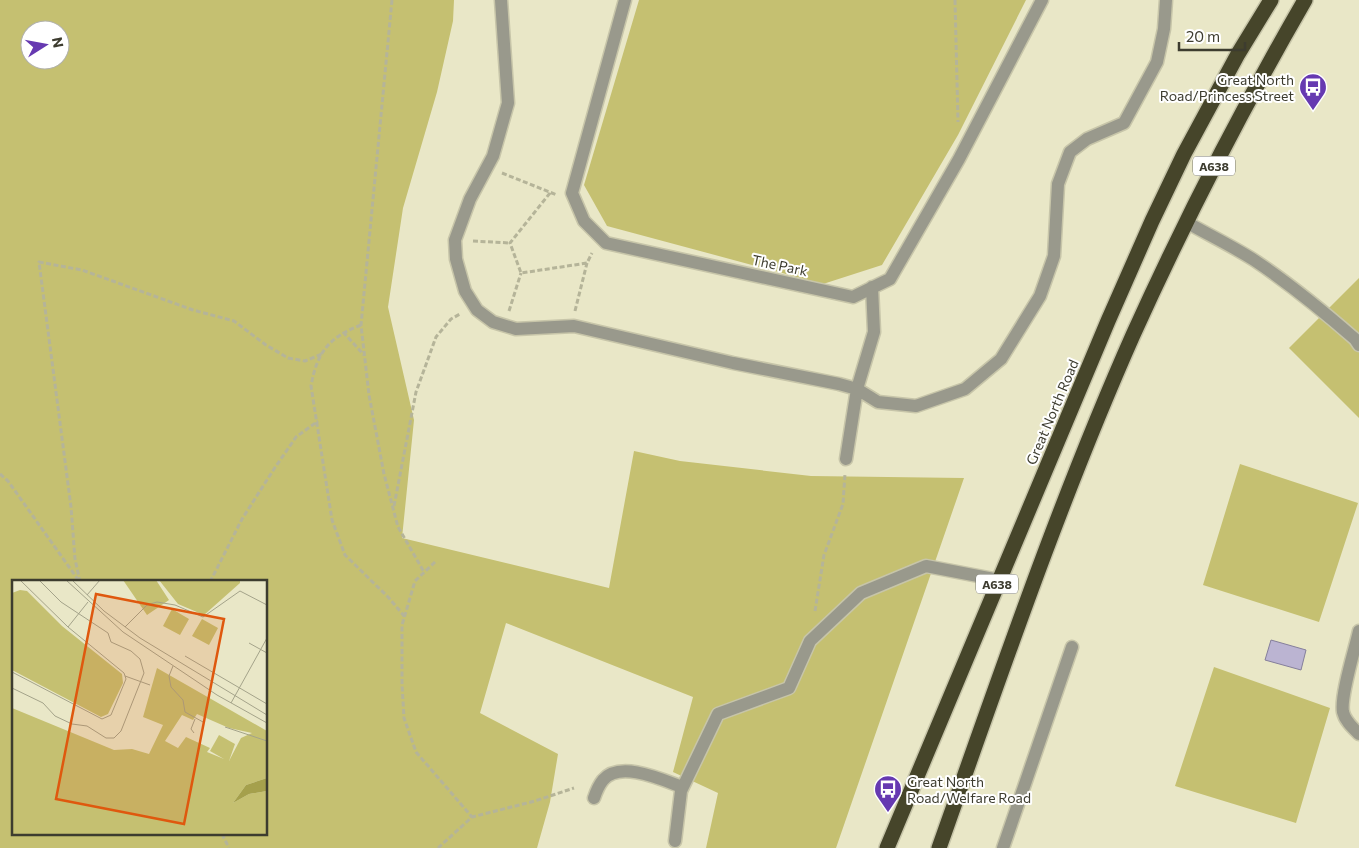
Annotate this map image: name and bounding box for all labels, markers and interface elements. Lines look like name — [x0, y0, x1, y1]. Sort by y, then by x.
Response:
north arrow — [20, 20, 70, 70]
scale bar — [1179, 20, 1245, 52]
text: 20 m — [1186, 27, 1220, 45]
text: N — [49, 36, 68, 49]
place label: Great North Road/Princess Street — [1160, 71, 1294, 104]
bus stop icon: Great North Road/Princess Street — [1298, 72, 1328, 111]
road number: A638 — [1193, 157, 1235, 176]
street label: The Park — [751, 251, 810, 279]
street label: Great North Road — [1022, 357, 1082, 467]
road number: A638 — [976, 574, 1018, 594]
inset map — [12, 580, 268, 836]
place label: Great North Road/Welfare Road — [907, 773, 1031, 806]
bus stop icon: Great North Road/Welfare Road — [873, 774, 903, 813]

